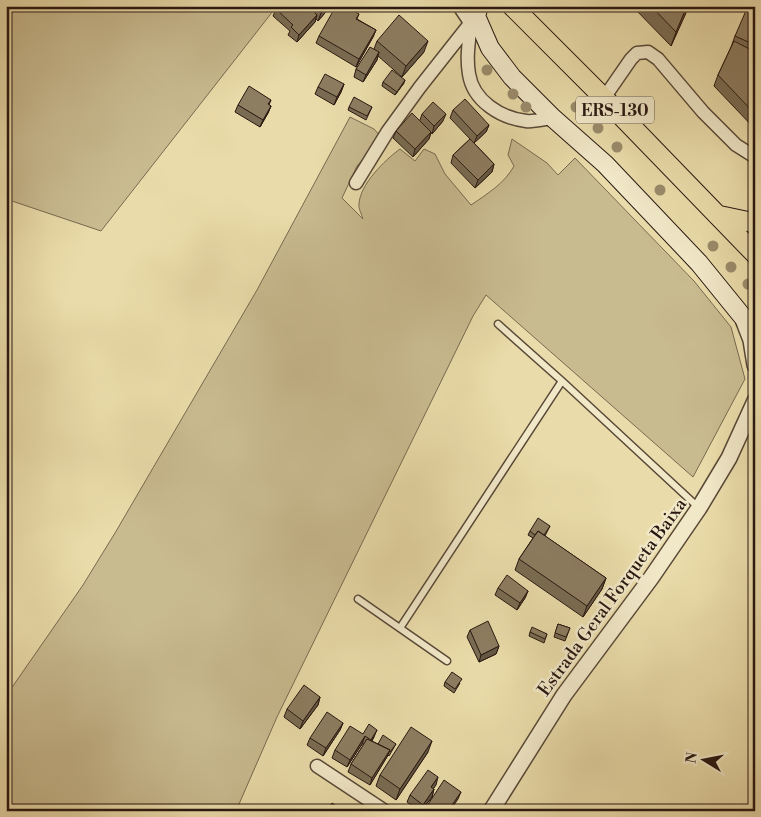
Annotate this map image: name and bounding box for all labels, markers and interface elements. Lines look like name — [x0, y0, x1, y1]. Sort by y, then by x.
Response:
road number: ERS-130 — [576, 96, 654, 124]
street label: Estrada Geral Forqueta Baixa — [533, 493, 693, 701]
north arrow — [678, 734, 728, 784]
text: N — [682, 751, 702, 765]

